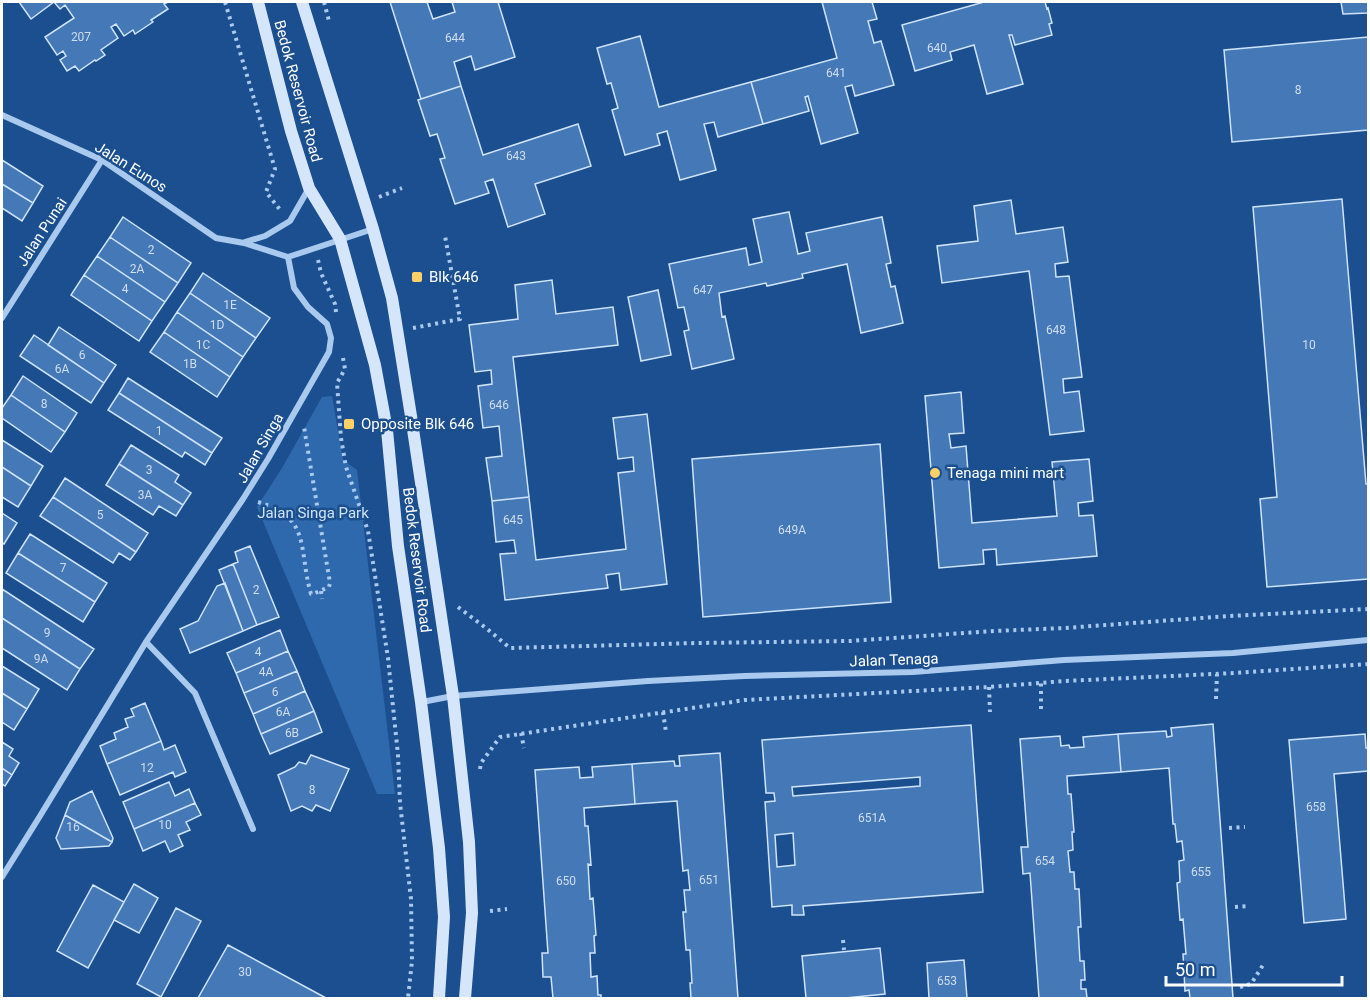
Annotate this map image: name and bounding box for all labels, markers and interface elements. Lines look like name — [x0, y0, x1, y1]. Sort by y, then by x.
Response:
street label: Bedok Reservoir Road — [270, 18, 326, 164]
house number: 207 — [71, 30, 91, 44]
house number: 644 — [445, 31, 465, 45]
house number: 640 — [927, 41, 947, 55]
house number: 641 — [826, 66, 846, 80]
house number: 8 — [1295, 83, 1302, 97]
street label: Jalan Eunos — [92, 138, 170, 196]
house number: 643 — [506, 149, 526, 163]
street label: Jalan Punai — [13, 194, 71, 270]
house number: 2 — [148, 243, 155, 257]
house number: 2A — [130, 262, 144, 276]
place label: Blk 646 — [429, 268, 479, 286]
marker: Blk 646 — [410, 270, 424, 284]
house number: 4 — [122, 282, 129, 296]
house number: 647 — [693, 283, 713, 297]
house number: 1E — [223, 298, 237, 312]
house number: 1D — [210, 318, 224, 332]
house number: 648 — [1046, 323, 1066, 337]
house number: 1C — [196, 338, 210, 352]
house number: 10 — [1302, 338, 1316, 352]
house number: 6 — [79, 348, 86, 362]
house number: 1B — [183, 357, 197, 371]
house number: 6A — [55, 362, 69, 376]
house number: 8 — [41, 397, 48, 411]
house number: 646 — [489, 398, 509, 412]
street label: Jalan Singa — [233, 410, 287, 486]
place label: Opposite Blk 646 — [361, 415, 474, 433]
marker: Opposite Blk 646 — [342, 417, 356, 431]
house number: 1 — [156, 424, 162, 438]
house number: 3 — [146, 463, 152, 477]
place label: Tenaga mini mart — [947, 464, 1064, 482]
marker: Tenaga mini mart — [928, 466, 942, 480]
street label: Bedok Reservoir Road — [399, 486, 435, 634]
house number: 3A — [138, 488, 152, 502]
park label: Jalan Singa Park — [257, 504, 369, 522]
house number: 5 — [97, 508, 104, 522]
house number: 645 — [503, 513, 523, 527]
house number: 649A — [778, 523, 806, 537]
house number: 7 — [60, 561, 67, 575]
house number: 2 — [253, 583, 260, 597]
house number: 9 — [44, 626, 50, 640]
house number: 4 — [255, 645, 262, 659]
street label: Jalan Tenaga — [849, 649, 939, 671]
house number: 9A — [34, 652, 48, 666]
house number: 4A — [259, 665, 273, 679]
house number: 6 — [272, 685, 279, 699]
house number: 6A — [276, 705, 290, 719]
house number: 6B — [285, 726, 299, 740]
house number: 12 — [140, 761, 154, 775]
house number: 8 — [309, 783, 316, 797]
house number: 658 — [1306, 800, 1326, 814]
house number: 651A — [858, 811, 886, 825]
house number: 10 — [158, 818, 172, 832]
house number: 16 — [66, 820, 80, 834]
house number: 654 — [1035, 854, 1055, 868]
house number: 655 — [1191, 865, 1211, 879]
house number: 651 — [699, 873, 719, 887]
house number: 650 — [556, 874, 576, 888]
scale bar — [1166, 949, 1342, 987]
text: 50 m — [1175, 959, 1215, 980]
house number: 30 — [238, 965, 252, 979]
house number: 653 — [937, 974, 957, 988]

